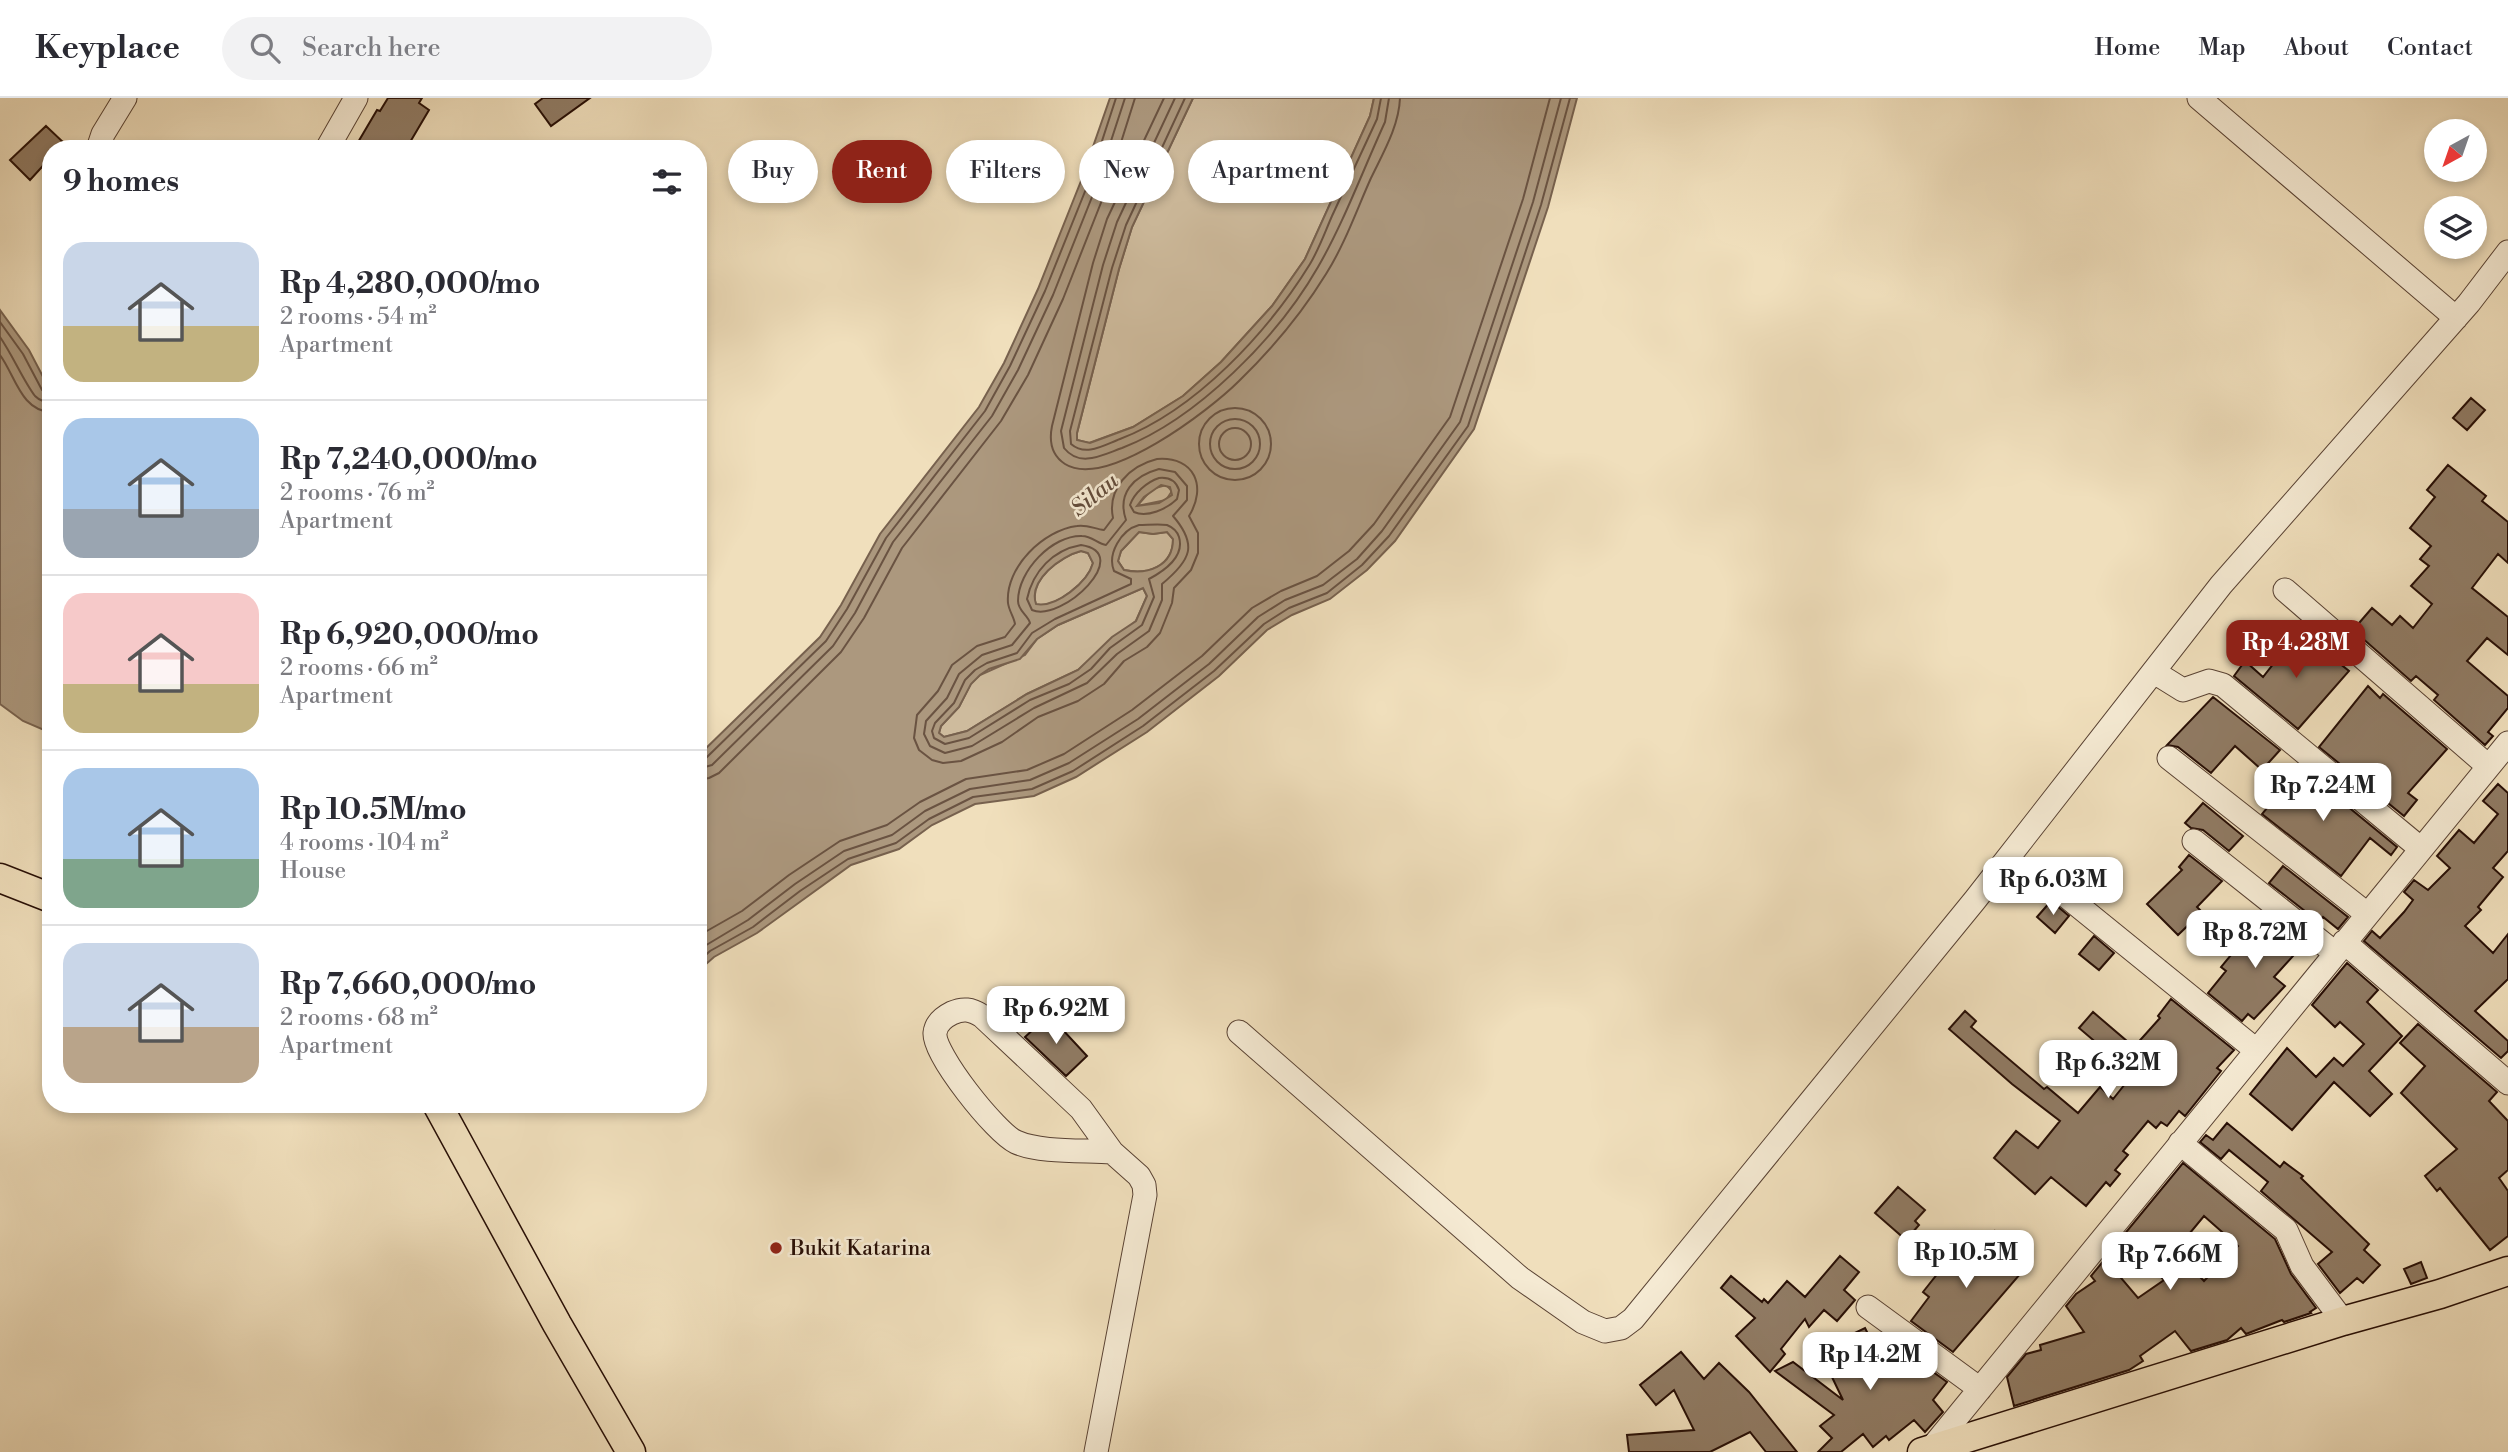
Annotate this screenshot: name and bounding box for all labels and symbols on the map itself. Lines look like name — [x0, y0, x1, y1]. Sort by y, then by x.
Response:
north arrow — [2424, 119, 2487, 182]
water label: Silau — [1065, 467, 1124, 523]
pin: Rp 4.28M — [2224, 620, 2368, 680]
pin: Rp 7.24M — [2251, 764, 2395, 823]
pin: Rp 6.03M — [1981, 858, 2125, 917]
pin: Rp 8.72M — [2183, 910, 2327, 970]
pin: Rp 6.92M — [984, 986, 1128, 1046]
pin: Rp 6.32M — [2036, 1040, 2180, 1100]
pin: Rp 10.5M — [1894, 1230, 2038, 1290]
pin: Rp 7.66M — [2098, 1232, 2242, 1292]
place label: Bukit Katarina — [789, 1236, 931, 1262]
marker: Bukit Katarina — [768, 1240, 784, 1256]
pin: Rp 14.2M — [1798, 1332, 1942, 1392]

